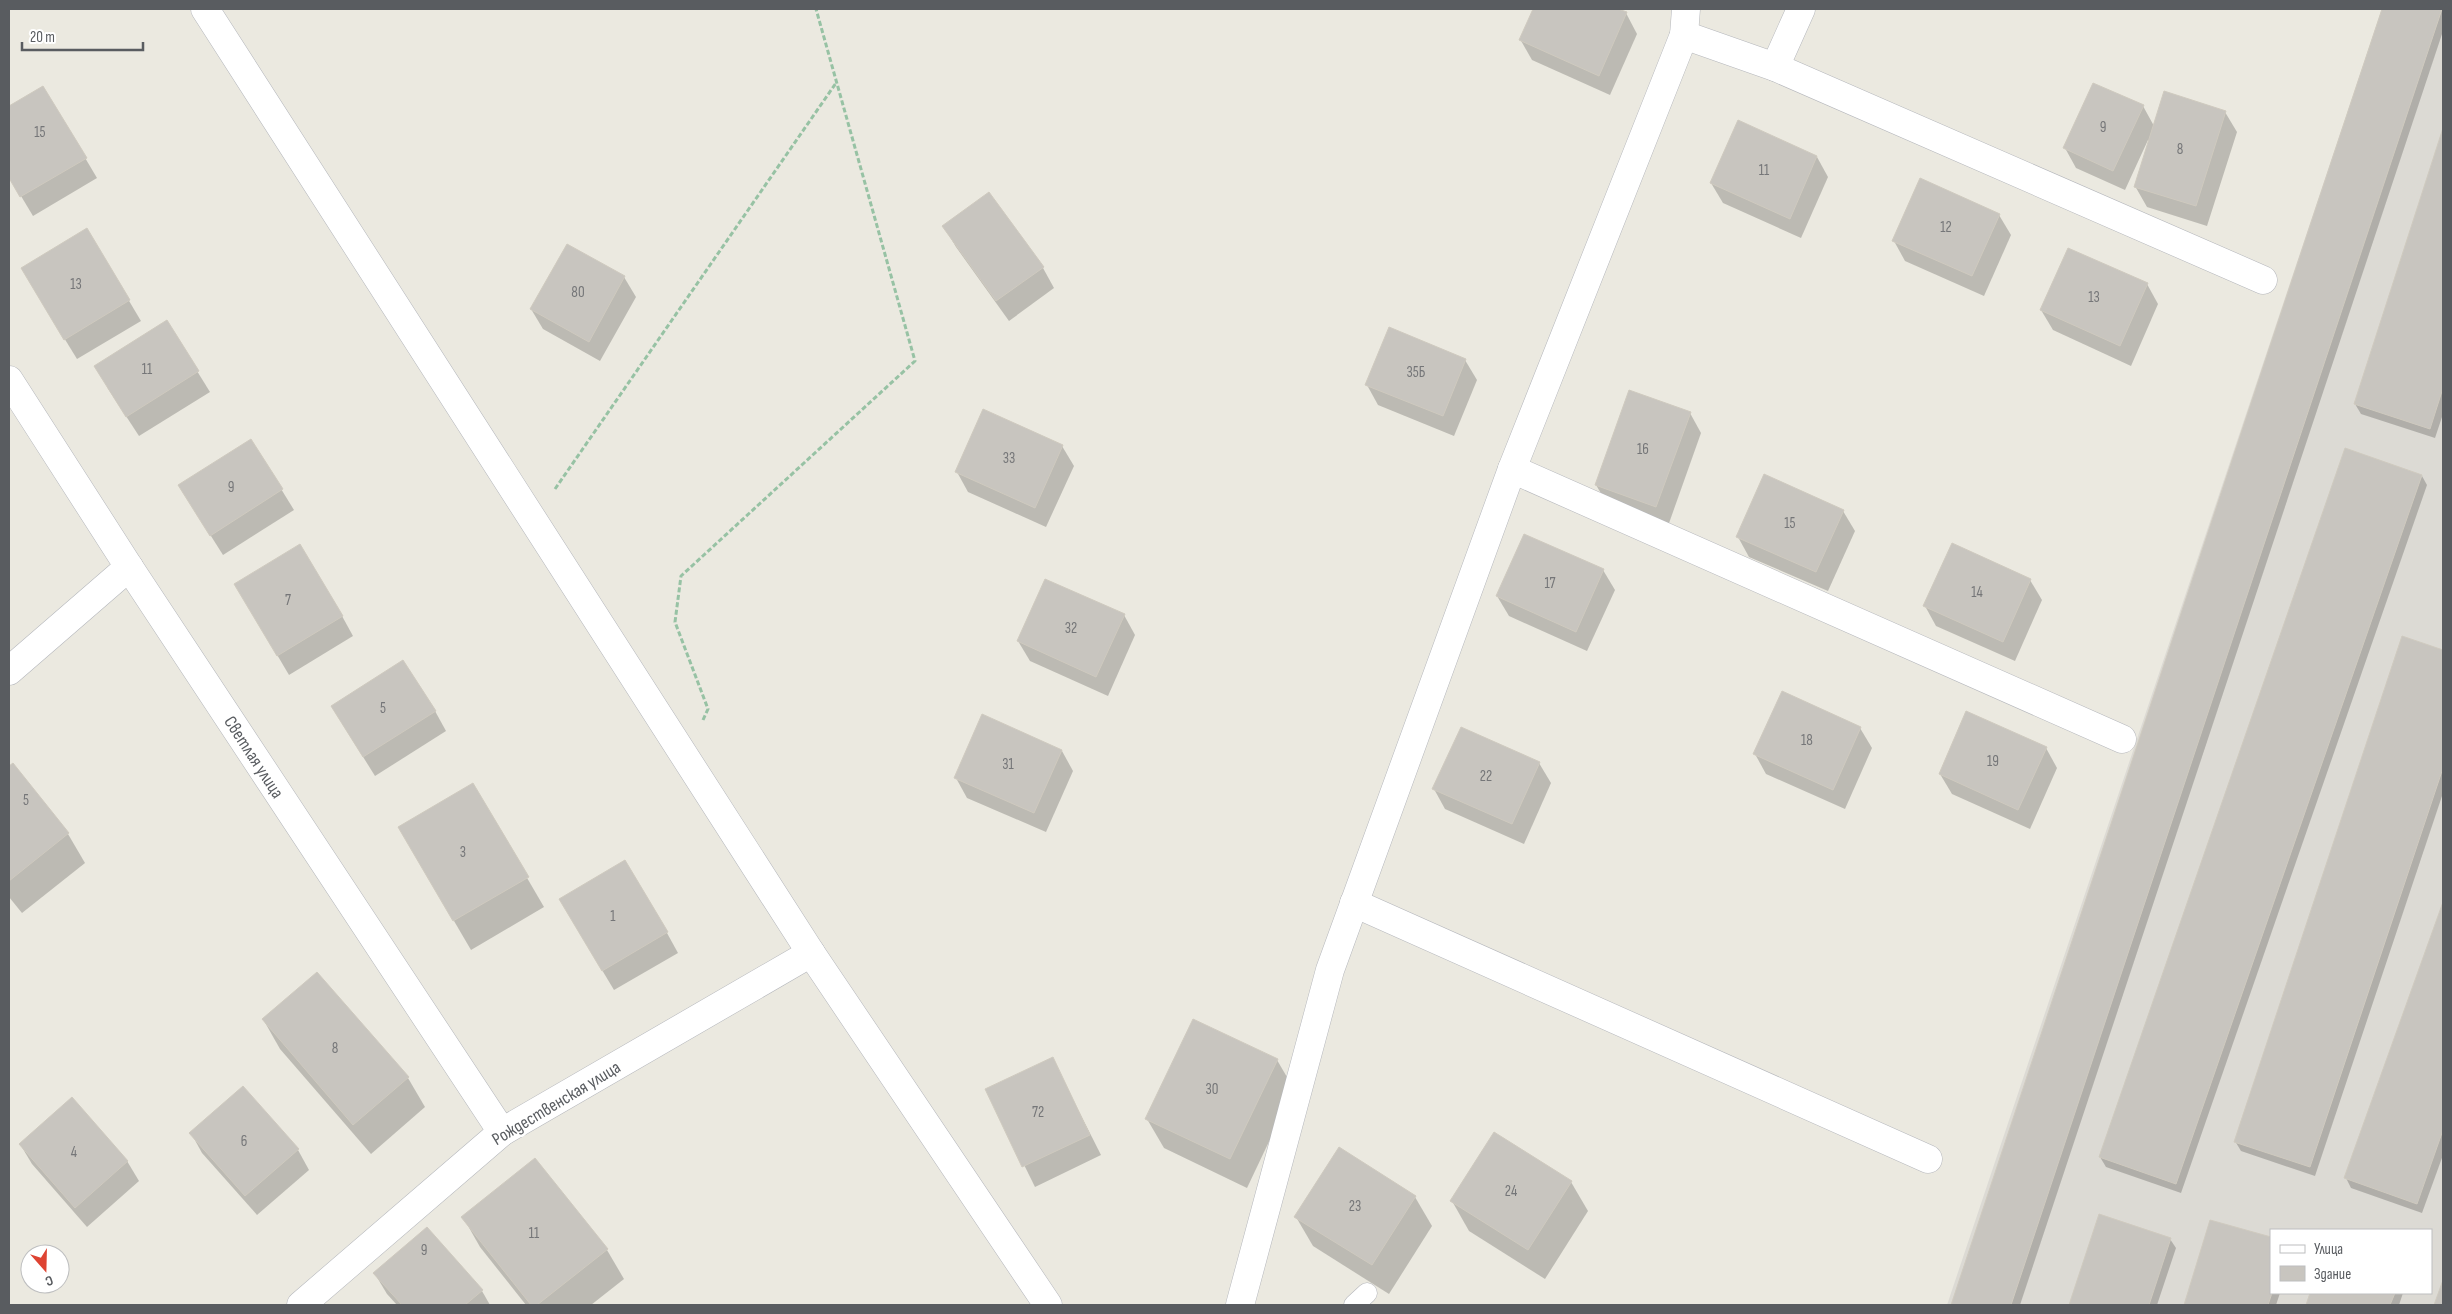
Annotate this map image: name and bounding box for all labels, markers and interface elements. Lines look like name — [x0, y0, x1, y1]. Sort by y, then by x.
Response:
scale bar — [22, 20, 144, 52]
text: 20 m — [30, 28, 55, 47]
house number: 9 — [2100, 118, 2106, 137]
house number: 15 — [34, 123, 46, 142]
house number: 8 — [2177, 140, 2183, 159]
house number: 11 — [1759, 161, 1770, 180]
house number: 12 — [1940, 218, 1952, 237]
house number: 13 — [70, 275, 82, 294]
house number: 80 — [571, 283, 585, 302]
house number: 13 — [2088, 288, 2100, 307]
house number: 11 — [142, 360, 153, 379]
house number: 35Б — [1407, 363, 1426, 382]
house number: 16 — [1637, 440, 1649, 459]
house number: 33 — [1003, 449, 1015, 468]
house number: 9 — [228, 478, 234, 497]
house number: 15 — [1784, 514, 1796, 533]
house number: 17 — [1544, 574, 1556, 593]
house number: 14 — [1971, 583, 1983, 602]
house number: 7 — [285, 591, 291, 610]
house number: 32 — [1065, 619, 1077, 638]
house number: 5 — [380, 699, 386, 718]
street label: Светлая улица — [219, 712, 288, 802]
house number: 18 — [1801, 731, 1813, 750]
house number: 19 — [1987, 752, 1999, 771]
house number: 31 — [1002, 755, 1015, 774]
house number: 22 — [1480, 767, 1492, 786]
house number: 5 — [23, 791, 29, 810]
house number: 3 — [460, 843, 466, 862]
house number: 1 — [610, 907, 616, 926]
house number: 8 — [332, 1039, 338, 1058]
street label: Рождественская улица — [488, 1057, 624, 1150]
house number: 30 — [1206, 1080, 1218, 1099]
house number: 72 — [1032, 1103, 1044, 1122]
house number: 6 — [241, 1132, 247, 1151]
house number: 4 — [71, 1143, 77, 1162]
house number: 24 — [1505, 1182, 1517, 1201]
house number: 23 — [1349, 1197, 1361, 1216]
house number: 11 — [529, 1224, 540, 1243]
legend — [2270, 1229, 2432, 1294]
text: Улица — [2314, 1240, 2343, 1259]
house number: 9 — [421, 1241, 427, 1260]
north arrow — [20, 1244, 70, 1294]
text: Здание — [2314, 1265, 2351, 1284]
text: С — [43, 1272, 56, 1290]

